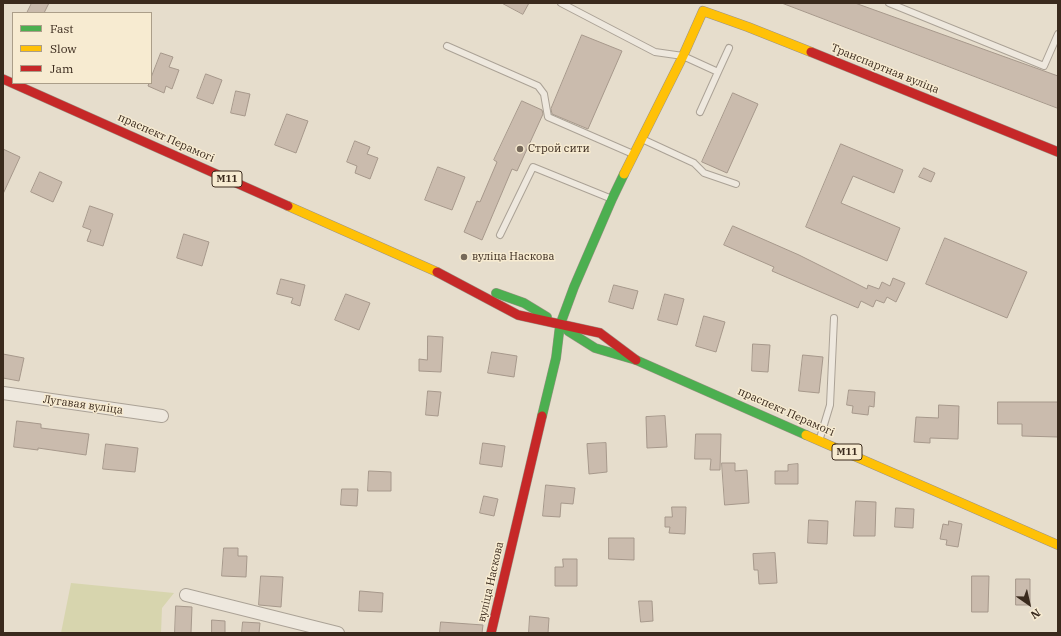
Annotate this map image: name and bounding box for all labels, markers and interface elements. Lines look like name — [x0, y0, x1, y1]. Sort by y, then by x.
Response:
legend — [12, 12, 152, 84]
text: Fast — [50, 21, 74, 36]
text: Slow — [50, 41, 77, 56]
street label: Транспартная вуліца — [829, 41, 941, 97]
text: Jam — [50, 61, 73, 76]
street label: праспект Перамогі — [116, 111, 216, 165]
place label: Строй сити — [528, 142, 590, 156]
marker: Строй сити — [515, 144, 525, 154]
road number: М11 — [212, 171, 242, 187]
place label: вуліца Наскова — [472, 250, 554, 264]
marker: вуліца Наскова — [459, 252, 469, 262]
street label: праспект Перамогі — [736, 385, 836, 439]
street label: Лугавая вуліца — [42, 393, 124, 417]
road number: М11 — [832, 444, 862, 460]
street label: вуліца Наскова — [475, 540, 507, 624]
north arrow — [1009, 584, 1049, 624]
text: N — [1028, 606, 1043, 622]

